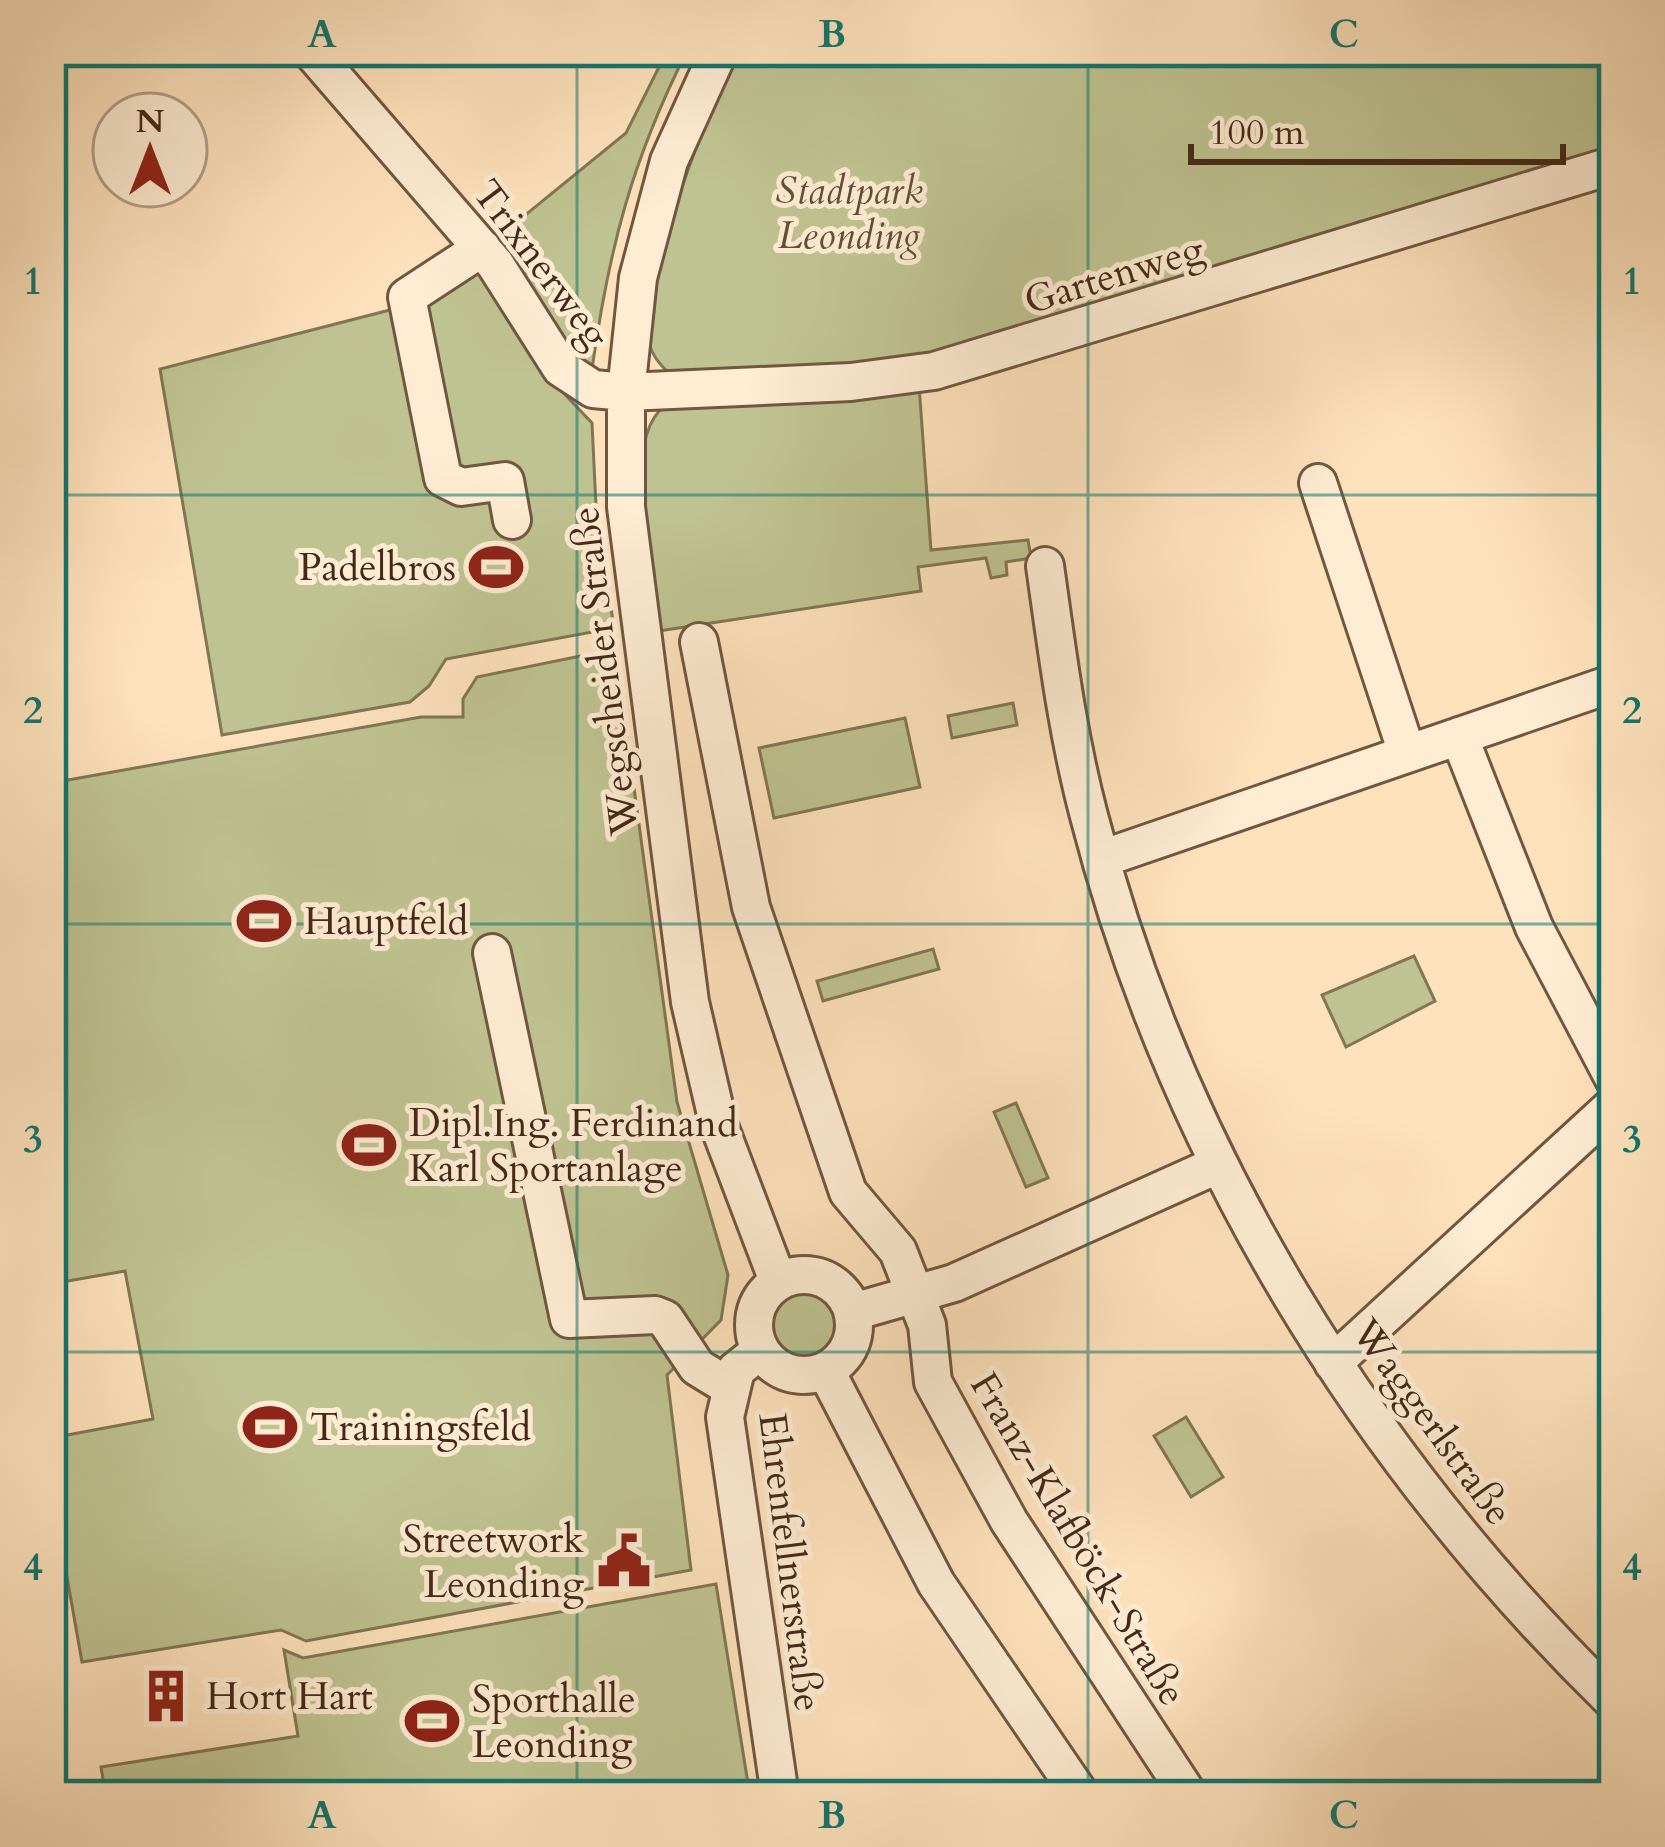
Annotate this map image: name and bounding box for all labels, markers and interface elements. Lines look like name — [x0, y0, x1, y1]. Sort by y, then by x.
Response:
text: A — [307, 8, 337, 61]
text: B — [818, 8, 846, 61]
text: C — [1329, 8, 1359, 61]
north arrow — [90, 90, 210, 210]
scale bar — [1191, 90, 1563, 164]
text: N — [136, 99, 165, 144]
text: 100 m — [1209, 108, 1305, 157]
park label: Stadtpark Leonding — [775, 164, 923, 262]
street label: Trixnerweg — [460, 169, 622, 359]
street label: Gartenweg — [1018, 223, 1210, 327]
text: 1 — [23, 255, 43, 308]
text: 1 — [1622, 255, 1642, 308]
street label: Wegscheider Straße — [559, 504, 652, 839]
sports icon: Padelbros — [467, 538, 525, 596]
place label: Padelbros — [298, 541, 456, 594]
text: 2 — [23, 684, 43, 737]
text: 2 — [1622, 684, 1642, 737]
sports icon: Hauptfeld — [235, 892, 293, 950]
place label: Hauptfeld — [304, 895, 468, 948]
place label: Dipl.Ing. Ferdinand Karl Sportanlage — [409, 1097, 738, 1195]
text: 3 — [23, 1113, 43, 1166]
text: 3 — [1622, 1113, 1642, 1166]
sports icon: Dipl.Ing. Ferdinand Karl Sportanlage — [340, 1116, 398, 1174]
street label: Waggerlstraße — [1339, 1307, 1525, 1536]
street label: Franz-Klafböck-Straße — [957, 1363, 1199, 1715]
sports icon: Trainingsfeld — [241, 1398, 299, 1456]
place label: Trainingsfeld — [310, 1401, 531, 1454]
street label: Ehrenfellnerstraße — [745, 1410, 835, 1714]
place label: Streetwork Leonding — [403, 1513, 584, 1611]
public building icon: Streetwork Leonding — [595, 1532, 653, 1590]
text: 4 — [23, 1541, 43, 1594]
text: 4 — [1622, 1541, 1642, 1594]
building icon: Hort Hart — [137, 1667, 195, 1725]
place label: Hort Hart — [206, 1670, 373, 1723]
place label: Sporthalle Leonding — [472, 1673, 636, 1771]
sports icon: Sporthalle Leonding — [403, 1692, 461, 1750]
text: A — [307, 1789, 337, 1842]
text: B — [818, 1789, 846, 1842]
text: C — [1329, 1789, 1359, 1842]

